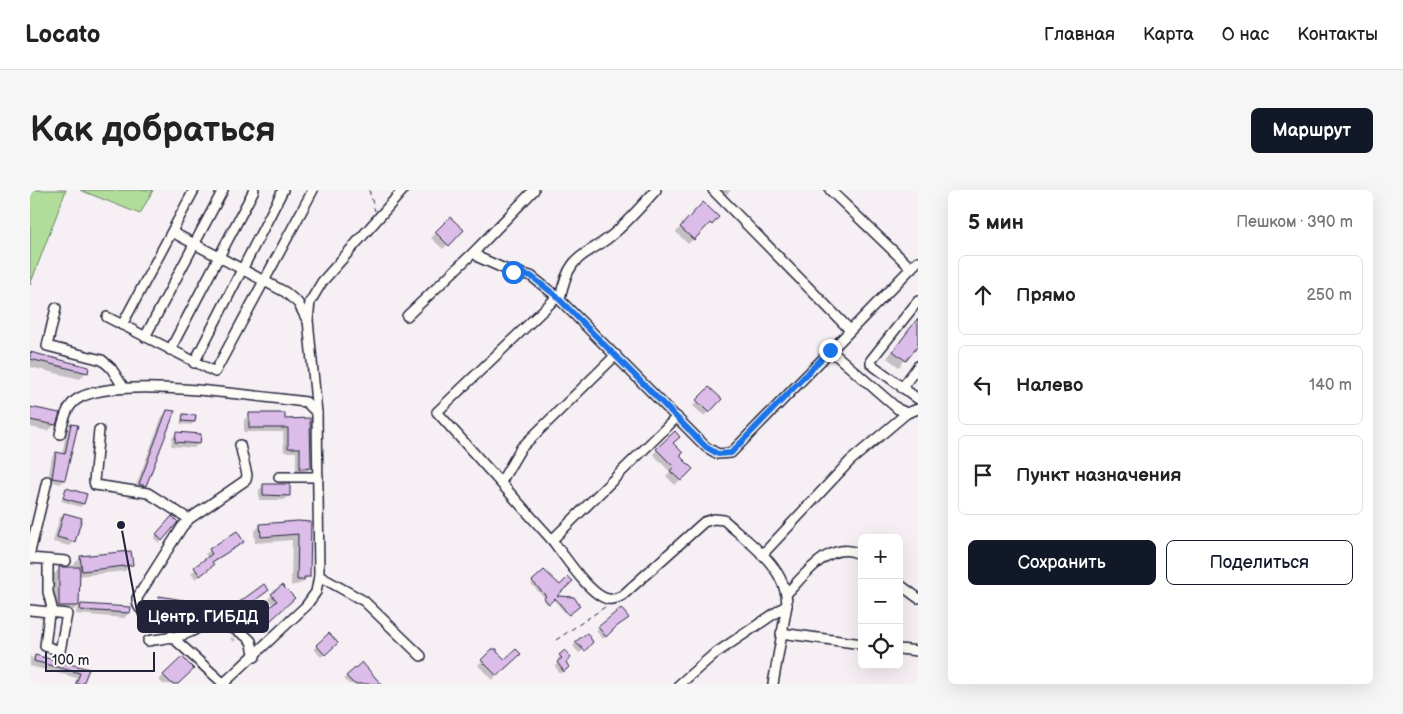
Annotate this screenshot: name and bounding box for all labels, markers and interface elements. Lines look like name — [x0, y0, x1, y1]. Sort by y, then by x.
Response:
text: Locato — [25, 20, 100, 49]
text: Главная — [1044, 24, 1115, 45]
text: Карта — [1143, 24, 1194, 45]
text: О нас — [1222, 24, 1269, 45]
text: Контакты — [1297, 24, 1378, 45]
button: Маршрут — [1251, 108, 1373, 153]
text: Как добраться — [30, 109, 276, 152]
text: 5 мин — [968, 210, 1024, 235]
text: Пешком · 390 m — [1236, 213, 1353, 232]
route start — [502, 261, 525, 284]
icon: ahead — [969, 281, 997, 309]
text: Прямо — [1016, 284, 1076, 307]
text: 250 m — [1306, 286, 1352, 305]
route end — [819, 339, 842, 362]
icon: left — [969, 371, 997, 399]
text: Налево — [1016, 374, 1083, 397]
text: 140 m — [1309, 376, 1352, 395]
icon: arrive — [969, 461, 997, 489]
text: Пункт назначения — [1016, 464, 1181, 487]
map controls — [858, 534, 903, 669]
button: + — [858, 534, 903, 579]
button: Сохранить — [968, 540, 1156, 585]
button: Поделиться — [1166, 540, 1353, 585]
button: − — [858, 579, 903, 624]
callout: Центр. ГИБДД — [138, 601, 268, 632]
text: Центр. ГИБДД — [148, 608, 259, 627]
button: locate — [858, 624, 903, 669]
scale bar — [45, 649, 155, 672]
text: 100 m — [52, 652, 89, 669]

